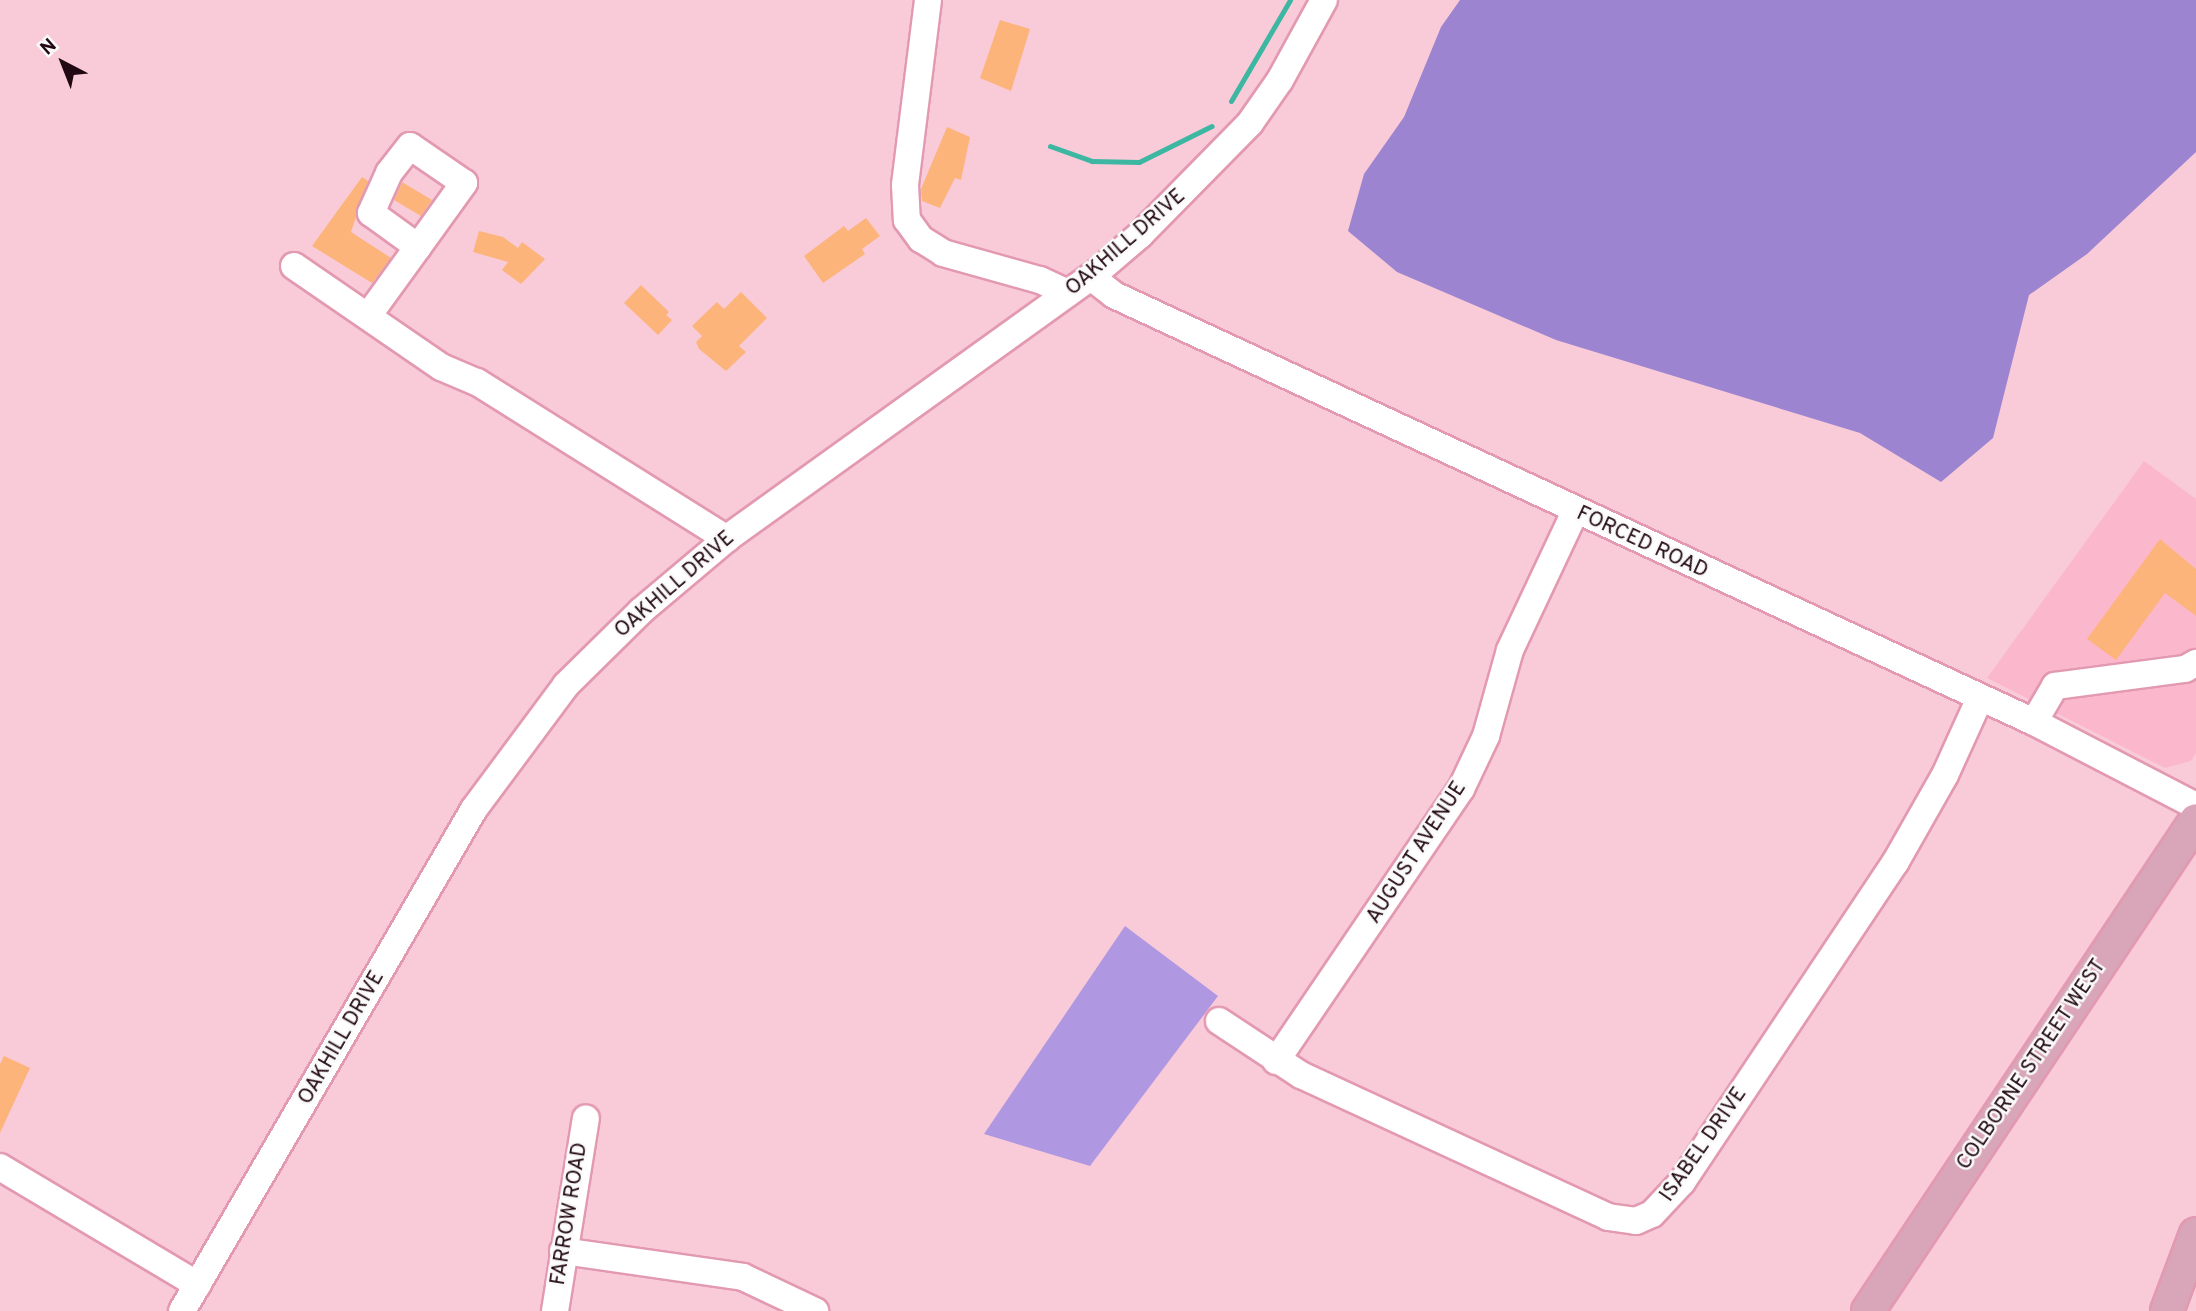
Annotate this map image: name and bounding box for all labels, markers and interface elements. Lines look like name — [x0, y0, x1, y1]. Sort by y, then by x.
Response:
north arrow — [28, 28, 98, 98]
text: N — [36, 34, 62, 61]
street label: OAKHILL DRIVE — [1061, 184, 1191, 302]
street label: FORCED ROAD — [1572, 501, 1712, 585]
street label: OAKHILL DRIVE — [610, 526, 740, 644]
street label: AUGUST AVENUE — [1361, 776, 1473, 930]
street label: COLBORNE STREET WEST — [1952, 954, 2112, 1176]
street label: OAKHILL DRIVE — [293, 966, 391, 1110]
street label: ISABEL DRIVE — [1655, 1083, 1753, 1207]
street label: FARROW ROAD — [546, 1141, 594, 1287]

